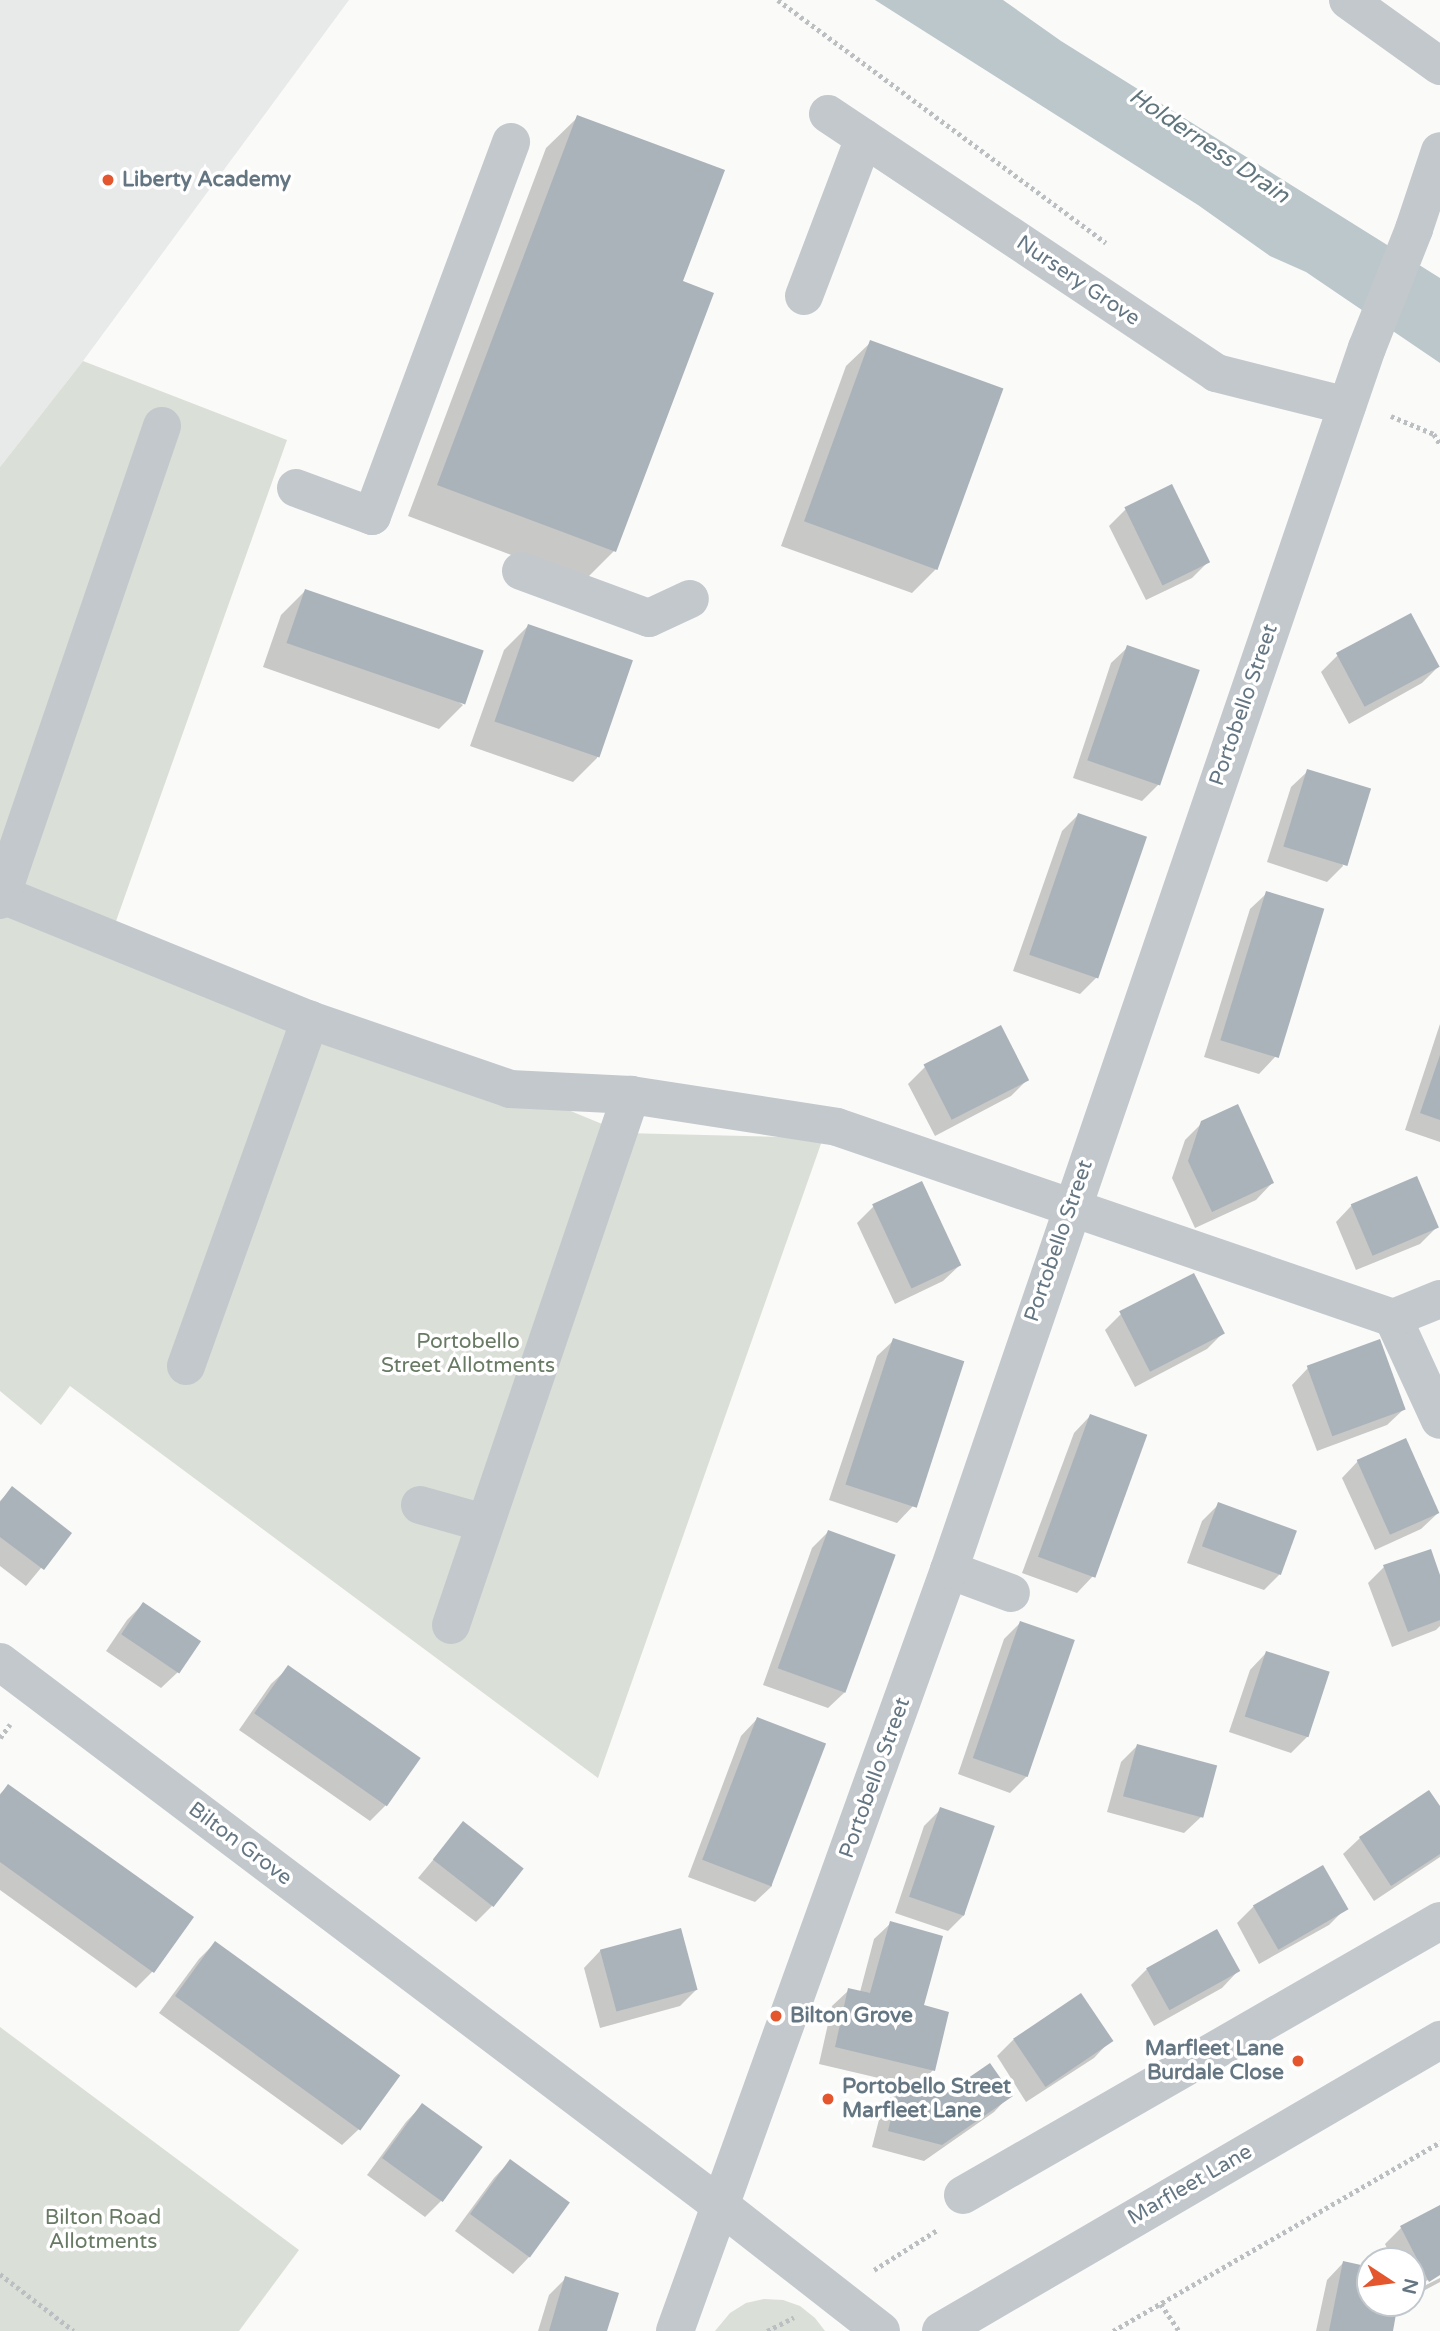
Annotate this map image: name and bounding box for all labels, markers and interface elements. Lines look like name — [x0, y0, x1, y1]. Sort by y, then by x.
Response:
water label: Holderness Drain — [1124, 82, 1294, 210]
place label: Liberty Academy — [122, 167, 291, 193]
marker: Liberty Academy — [100, 172, 116, 188]
street label: Nursery Grove — [1012, 230, 1144, 332]
street label: Portobello Street — [1205, 621, 1283, 789]
street label: Portobello Street — [1020, 1157, 1098, 1325]
park label: Portobello Street Allotments — [381, 1329, 555, 1379]
street label: Portobello Street — [834, 1694, 916, 1862]
street label: Bilton Grove — [183, 1797, 297, 1891]
place label: Bilton Grove — [790, 2003, 913, 2029]
marker: Bilton Grove — [768, 2008, 784, 2024]
place label: Marfleet Lane Burdale Close — [1145, 2036, 1284, 2086]
marker: Marfleet Lane Burdale Close — [1290, 2053, 1306, 2069]
place label: Portobello Street Marfleet Lane — [842, 2074, 1011, 2124]
marker: Portobello Street Marfleet Lane — [820, 2091, 836, 2107]
street label: Marfleet Lane — [1123, 2139, 1257, 2231]
park label: Bilton Road Allotments — [45, 2205, 161, 2255]
north arrow — [1356, 2247, 1426, 2317]
text: N — [1397, 2276, 1422, 2296]

